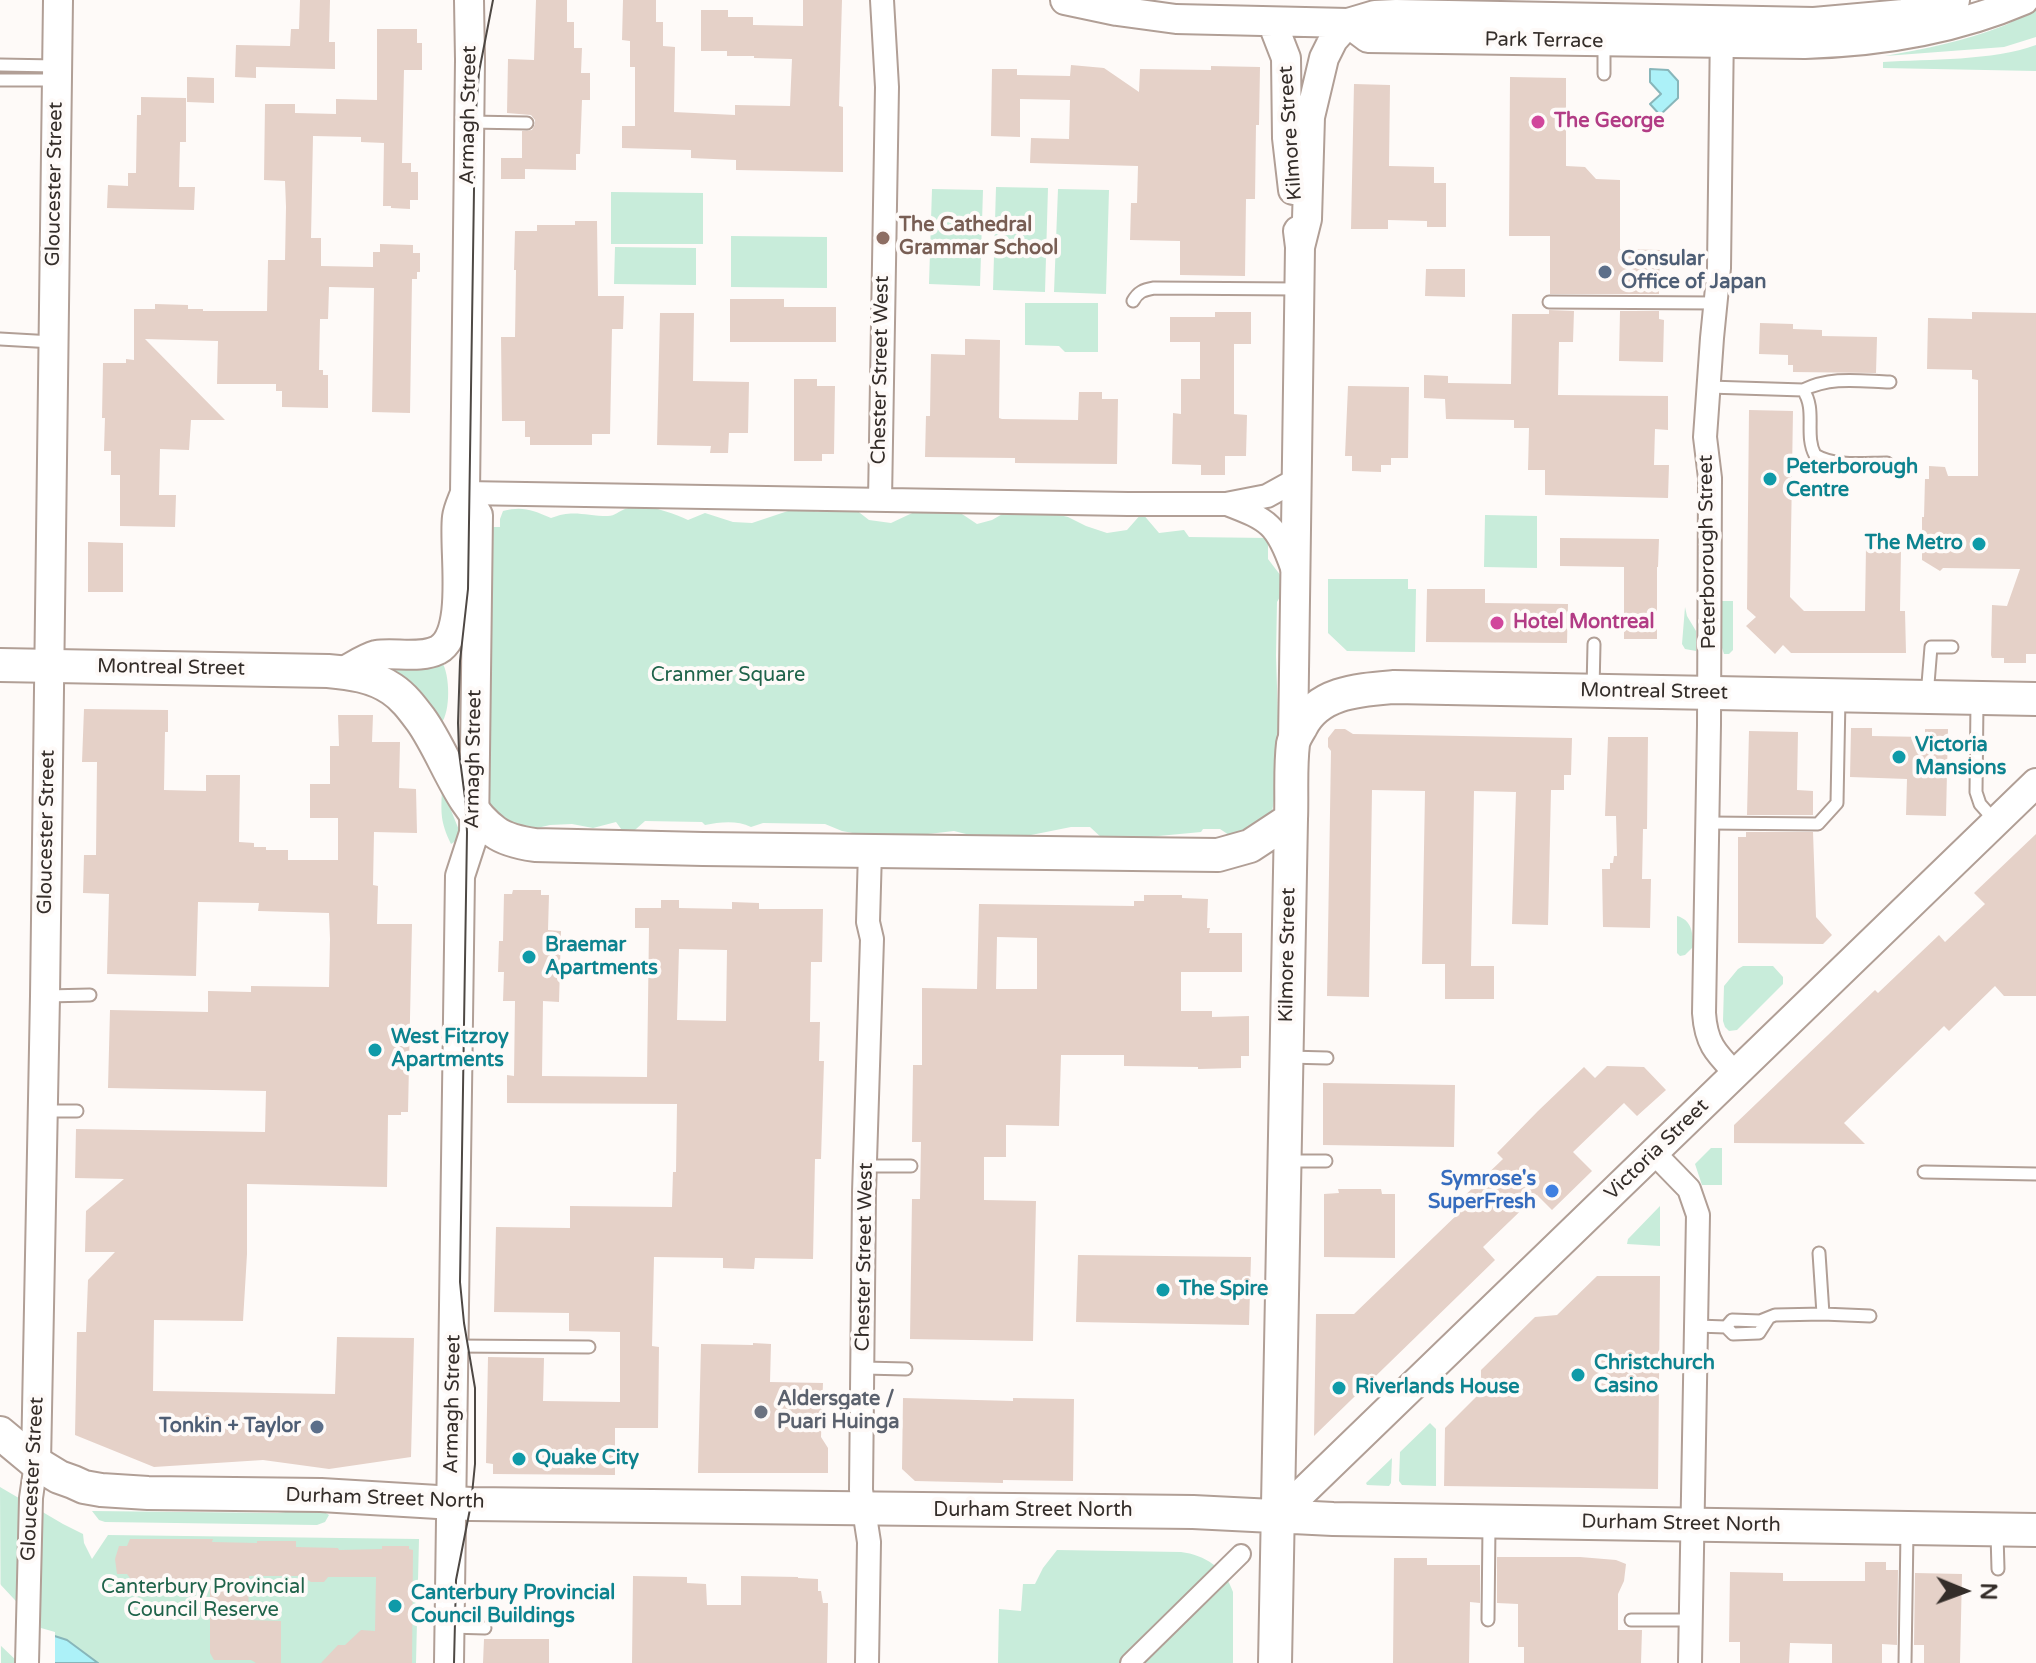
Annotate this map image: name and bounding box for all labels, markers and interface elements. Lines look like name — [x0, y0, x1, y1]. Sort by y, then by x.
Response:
street label: Park Terrace — [1484, 28, 1604, 54]
street label: Armagh Street — [456, 45, 482, 185]
street label: Kilmore Street — [1274, 65, 1308, 201]
street label: Gloucester Street — [42, 101, 68, 267]
place label: The George — [1554, 110, 1665, 134]
marker: The George — [1529, 113, 1547, 131]
place label: The Cathedral Grammar School — [899, 214, 1058, 261]
marker: The Cathedral Grammar School — [874, 229, 892, 247]
place label: Consular Office of Japan — [1621, 248, 1766, 295]
marker: Consular Office of Japan — [1596, 263, 1614, 281]
street label: Chester Street West — [867, 275, 895, 465]
street label: Peterborough Street — [1694, 455, 1722, 649]
place label: Peterborough Centre — [1786, 456, 1918, 503]
marker: Peterborough Centre — [1761, 470, 1779, 488]
place label: The Metro — [1865, 532, 1963, 556]
marker: The Metro — [1970, 535, 1988, 553]
place label: Hotel Montreal — [1513, 611, 1655, 635]
marker: Hotel Montreal — [1488, 614, 1506, 632]
street label: Montreal Street — [97, 655, 245, 681]
park label: Cranmer Square — [651, 664, 805, 688]
street label: Montreal Street — [1580, 679, 1728, 705]
street label: Armagh Street — [461, 689, 487, 829]
place label: Victoria Mansions — [1915, 734, 2006, 781]
marker: Victoria Mansions — [1890, 748, 1908, 766]
street label: Gloucester Street — [34, 749, 60, 915]
street label: Kilmore Street — [1275, 887, 1301, 1023]
place label: Braemar Apartments — [545, 934, 658, 981]
marker: Braemar Apartments — [520, 948, 538, 966]
place label: West Fitzroy Apartments — [391, 1026, 509, 1073]
marker: West Fitzroy Apartments — [366, 1041, 384, 1059]
street label: Victoria Street — [1600, 1094, 1714, 1206]
street label: Chester Street West — [851, 1162, 879, 1352]
place label: Symrose's SuperFresh — [1428, 1168, 1536, 1215]
marker: Symrose's SuperFresh — [1543, 1182, 1561, 1200]
place label: The Spire — [1179, 1278, 1268, 1302]
marker: The Spire — [1154, 1281, 1172, 1299]
street label: Armagh Street — [440, 1334, 466, 1474]
place label: Christchurch Casino — [1594, 1352, 1715, 1399]
marker: Christchurch Casino — [1569, 1366, 1587, 1384]
place label: Riverlands House — [1355, 1376, 1520, 1400]
marker: Riverlands House — [1330, 1379, 1348, 1397]
place label: Aldersgate / Puari Huinga — [777, 1388, 900, 1435]
street label: Gloucester Street — [17, 1396, 49, 1562]
marker: Aldersgate / Puari Huinga — [752, 1403, 770, 1421]
place label: Tonkin + Taylor — [159, 1415, 301, 1439]
marker: Tonkin + Taylor — [308, 1418, 326, 1436]
place label: Quake City — [535, 1447, 639, 1471]
marker: Quake City — [510, 1450, 528, 1468]
street label: Durham Street North — [285, 1484, 485, 1514]
street label: Durham Street North — [933, 1499, 1133, 1523]
street label: Durham Street North — [1581, 1510, 1781, 1538]
north arrow — [1924, 1551, 2004, 1631]
park label: Canterbury Provincial Council Reserve — [101, 1576, 305, 1623]
place label: Canterbury Provincial Council Buildings — [411, 1582, 615, 1629]
text: N — [1975, 1582, 2001, 1600]
marker: Canterbury Provincial Council Buildings — [386, 1597, 404, 1615]

